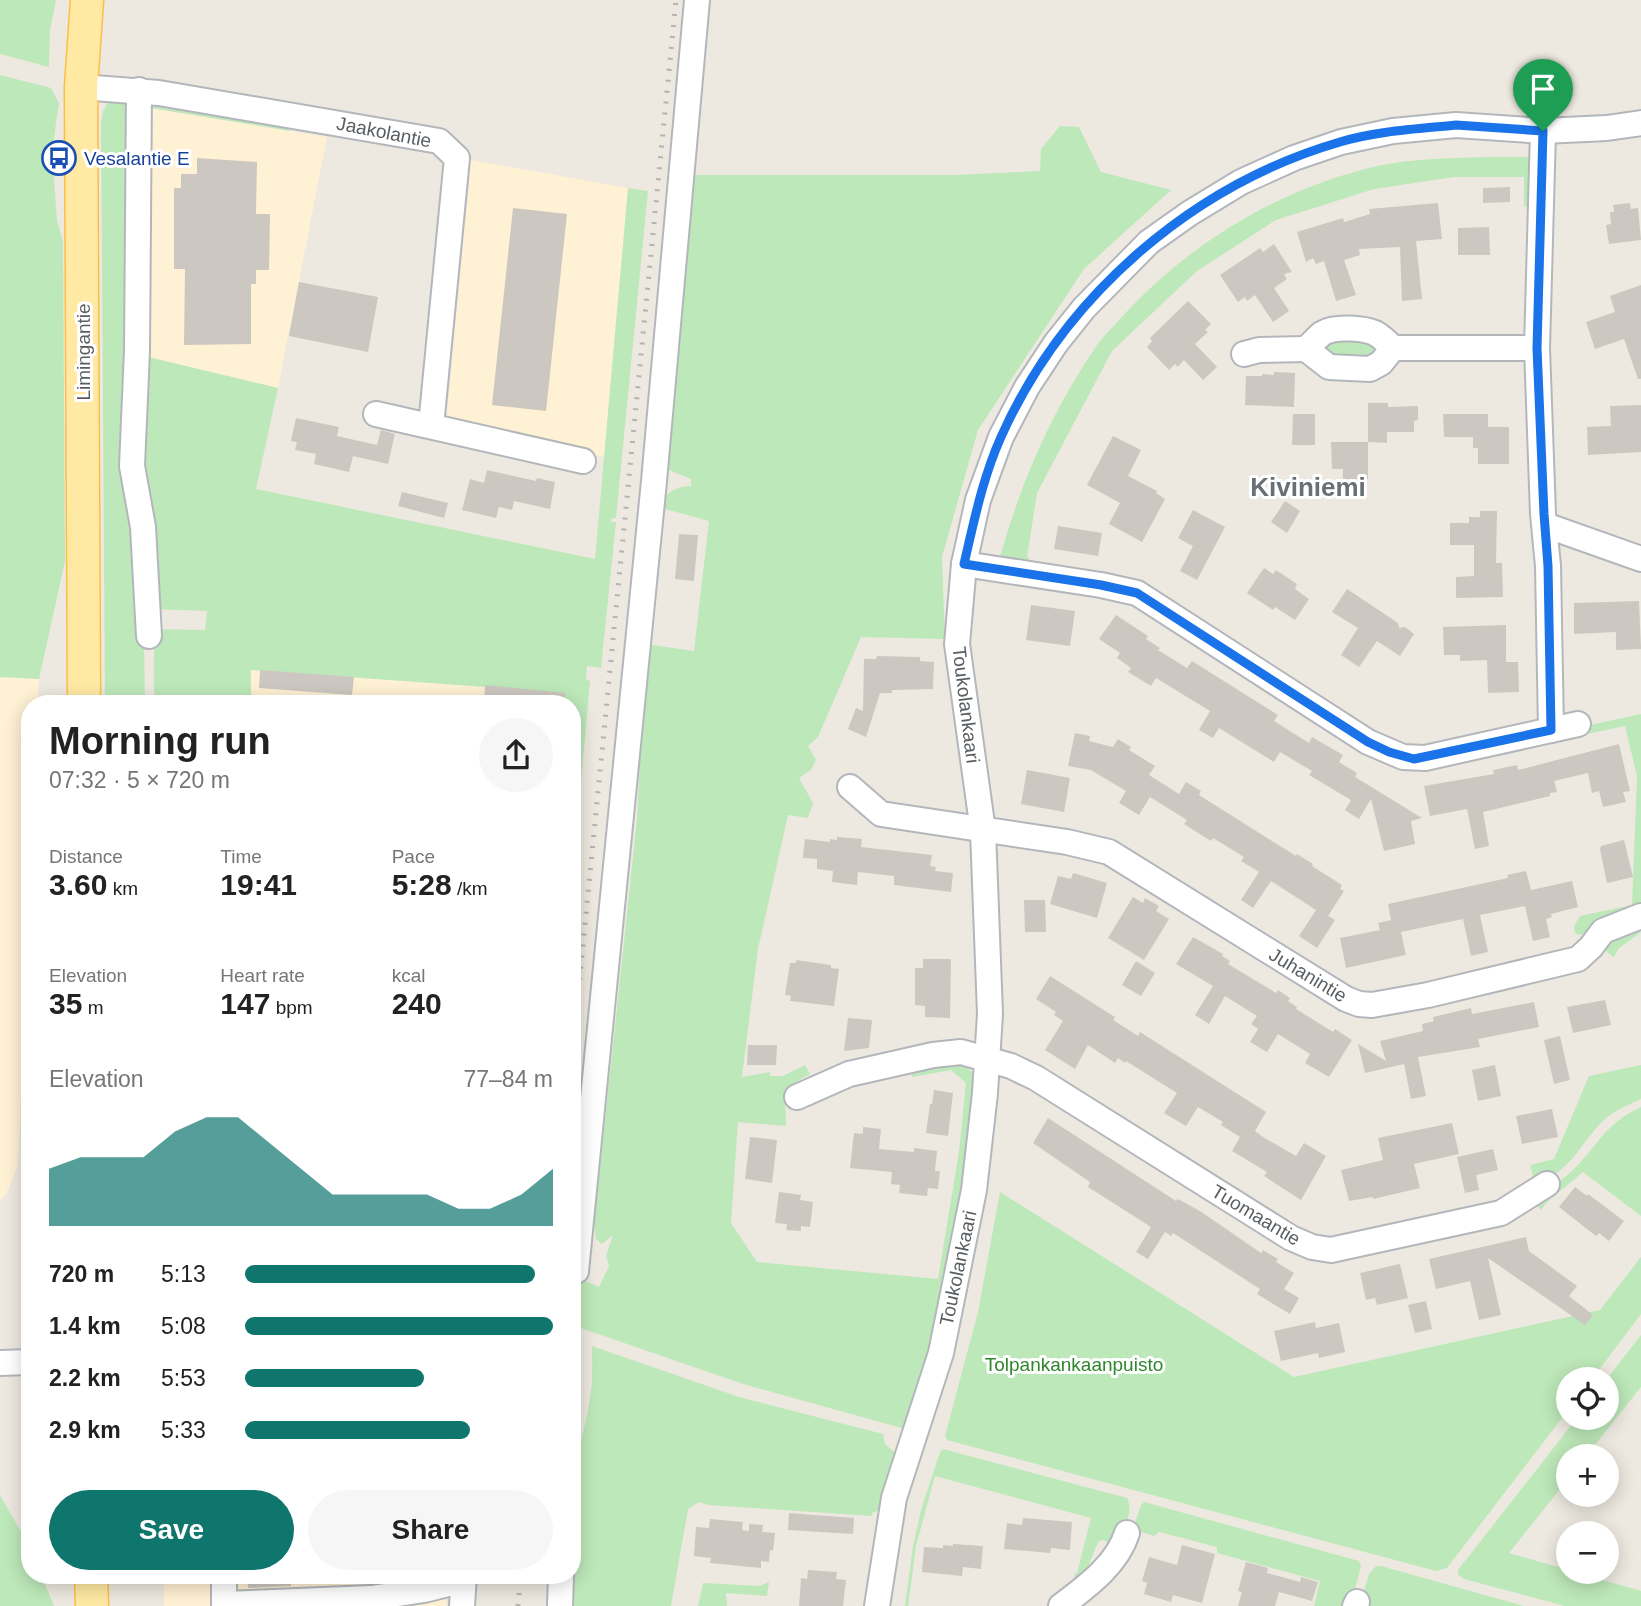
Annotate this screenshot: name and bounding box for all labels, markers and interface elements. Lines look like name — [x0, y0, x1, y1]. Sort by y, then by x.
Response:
pin — [1513, 59, 1573, 131]
icon: arrive — [1524, 70, 1562, 108]
street label: Jaakolantie — [335, 113, 433, 151]
bus stop icon: Vesalantie E — [40, 139, 78, 177]
place label: Vesalantie E — [84, 148, 190, 169]
street label: Limingantie — [73, 303, 94, 401]
district label: Kiviniemi — [1250, 472, 1366, 502]
street label: Toukolankaari — [948, 646, 984, 764]
button: share — [479, 718, 553, 792]
text: Morning run — [49, 720, 271, 762]
text: 07:32 · 5 × 720 m — [49, 767, 230, 793]
text: Distance — [49, 846, 123, 867]
text: Time — [220, 846, 262, 867]
text: Pace — [392, 846, 435, 867]
text: 3.60 — [49, 868, 107, 901]
text: 19:41 — [220, 868, 297, 901]
text: 5:28 — [392, 868, 452, 901]
text: km — [107, 878, 138, 899]
text: /km — [452, 878, 488, 899]
street label: Juhanintie — [1265, 944, 1351, 1006]
text: Elevation — [49, 965, 127, 986]
text: Heart rate — [220, 965, 305, 986]
text: kcal — [392, 965, 425, 986]
text: 35 — [49, 987, 82, 1020]
text: 147 — [220, 987, 270, 1020]
text: 240 — [392, 987, 442, 1020]
text: m — [82, 997, 103, 1018]
text: bpm — [270, 997, 313, 1018]
text: Elevation — [49, 1066, 144, 1092]
text: 77–84 m — [463, 1066, 553, 1092]
street label: Tuomaantie — [1208, 1180, 1304, 1250]
street label: Toukolankaari — [936, 1208, 980, 1328]
text: 720 m — [49, 1261, 114, 1287]
text: 5:13 — [161, 1261, 206, 1287]
text: 1.4 km — [49, 1313, 121, 1339]
text: 5:08 — [161, 1313, 206, 1339]
park label: Tolpankankaanpuisto — [985, 1354, 1163, 1375]
text: 2.2 km — [49, 1365, 121, 1391]
text: 5:53 — [161, 1365, 206, 1391]
map controls — [1556, 1367, 1619, 1584]
button: locate — [1556, 1367, 1619, 1430]
text: 2.9 km — [49, 1417, 121, 1443]
text: 5:33 — [161, 1417, 206, 1443]
button: + — [1556, 1444, 1619, 1507]
button: Save — [49, 1490, 294, 1570]
button: Share — [308, 1490, 553, 1570]
button: − — [1556, 1521, 1619, 1584]

